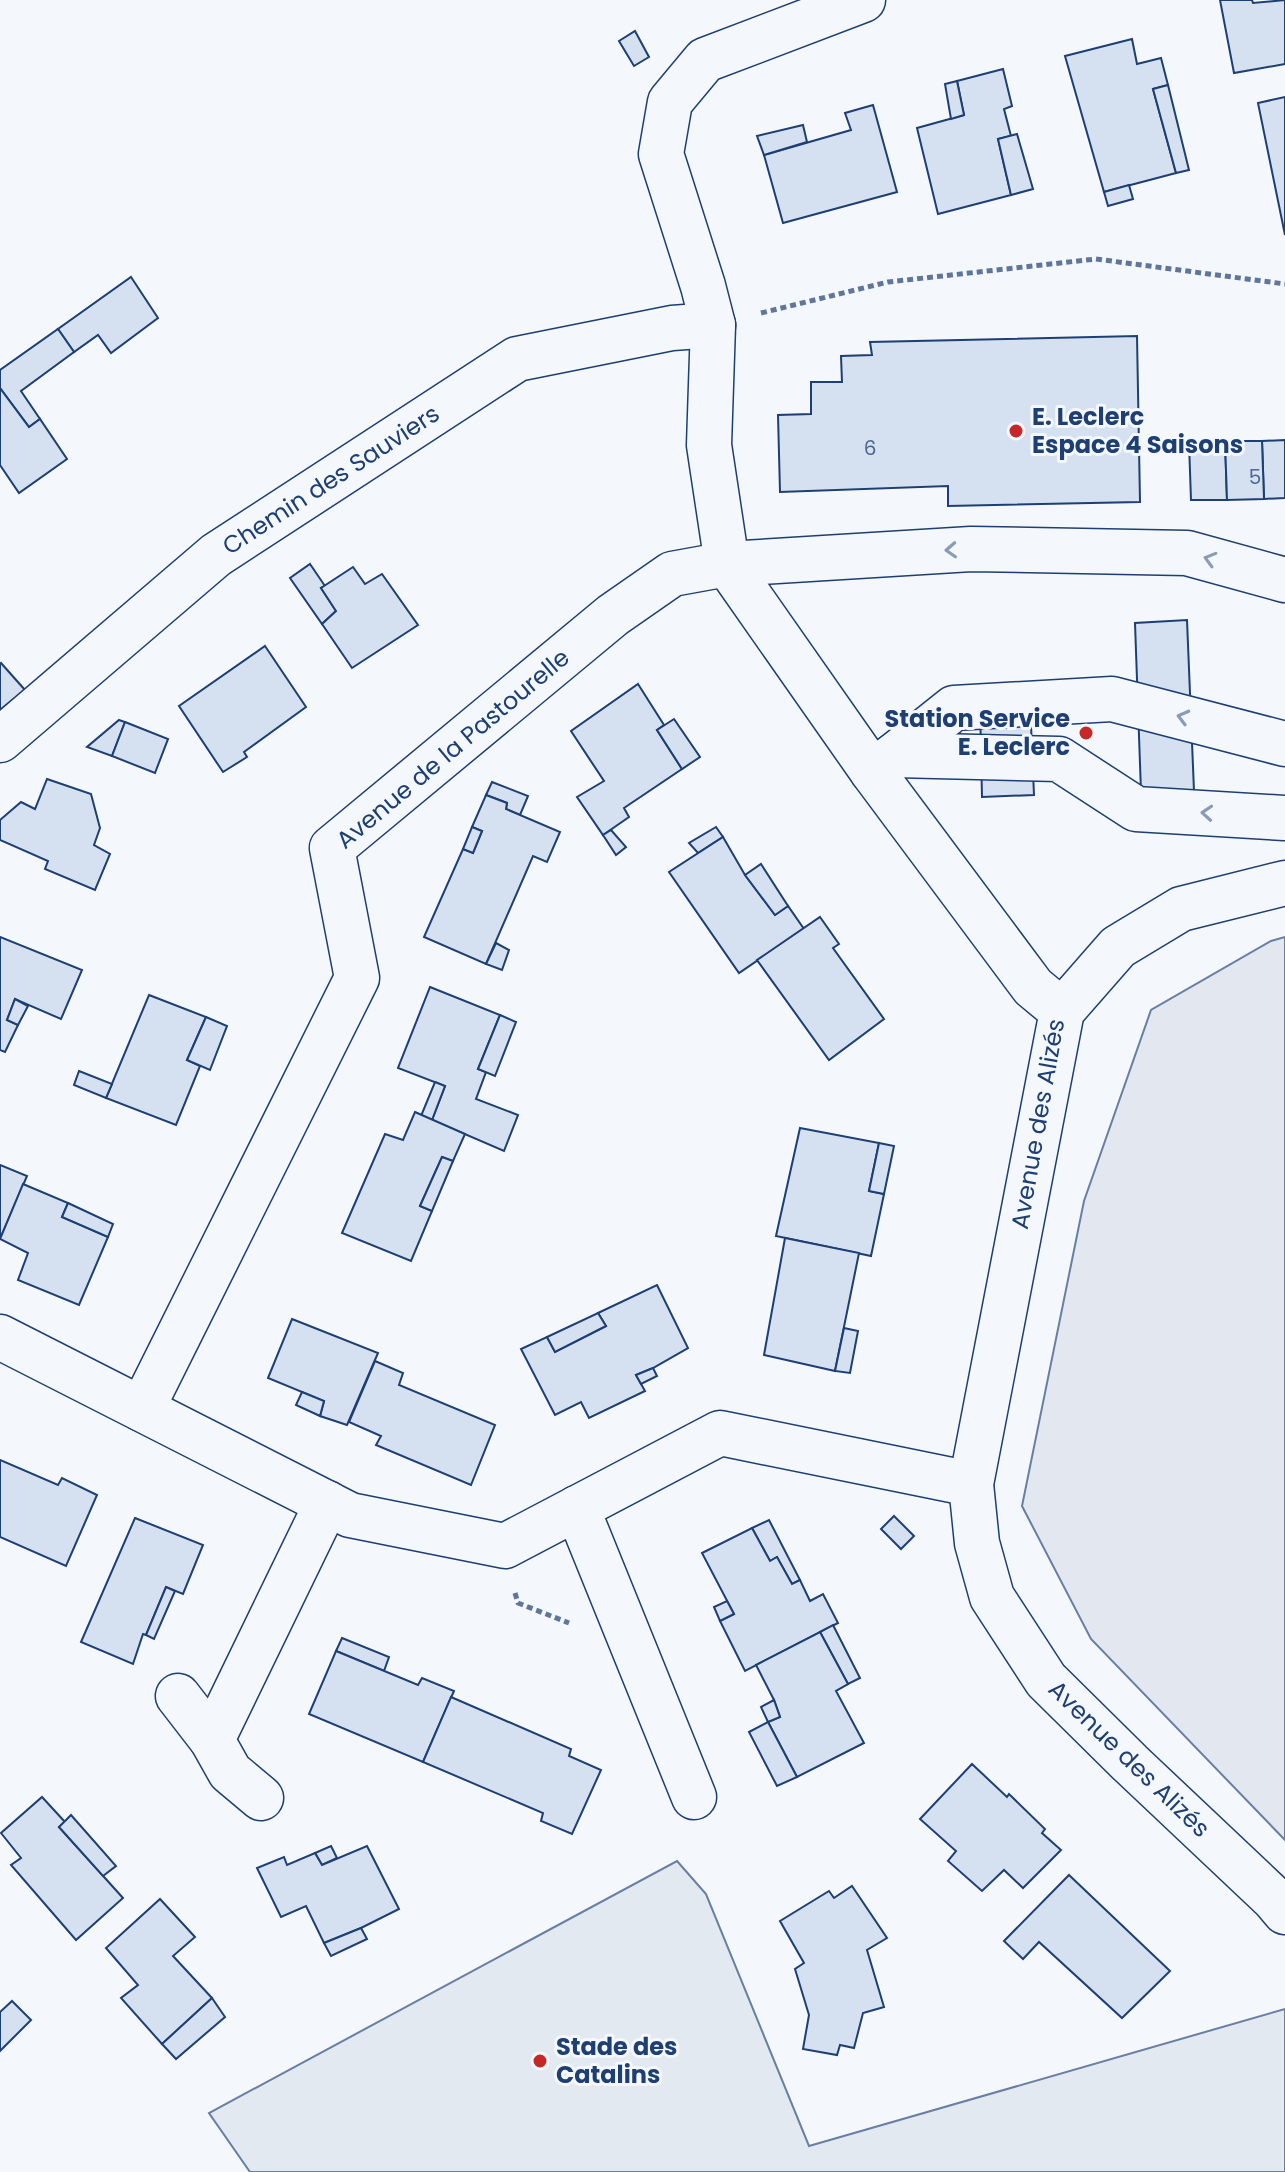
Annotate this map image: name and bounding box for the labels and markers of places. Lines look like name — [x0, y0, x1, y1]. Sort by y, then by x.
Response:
place label: E. Leclerc Espace 4 Saisons — [1032, 400, 1243, 461]
marker: E. Leclerc Espace 4 Saisons — [1007, 422, 1025, 440]
place label: Station Service E. Leclerc — [885, 702, 1070, 763]
marker: Station Service E. Leclerc — [1077, 724, 1095, 742]
place label: Stade des Catalins — [556, 2030, 677, 2091]
marker: Stade des Catalins — [531, 2052, 549, 2070]

